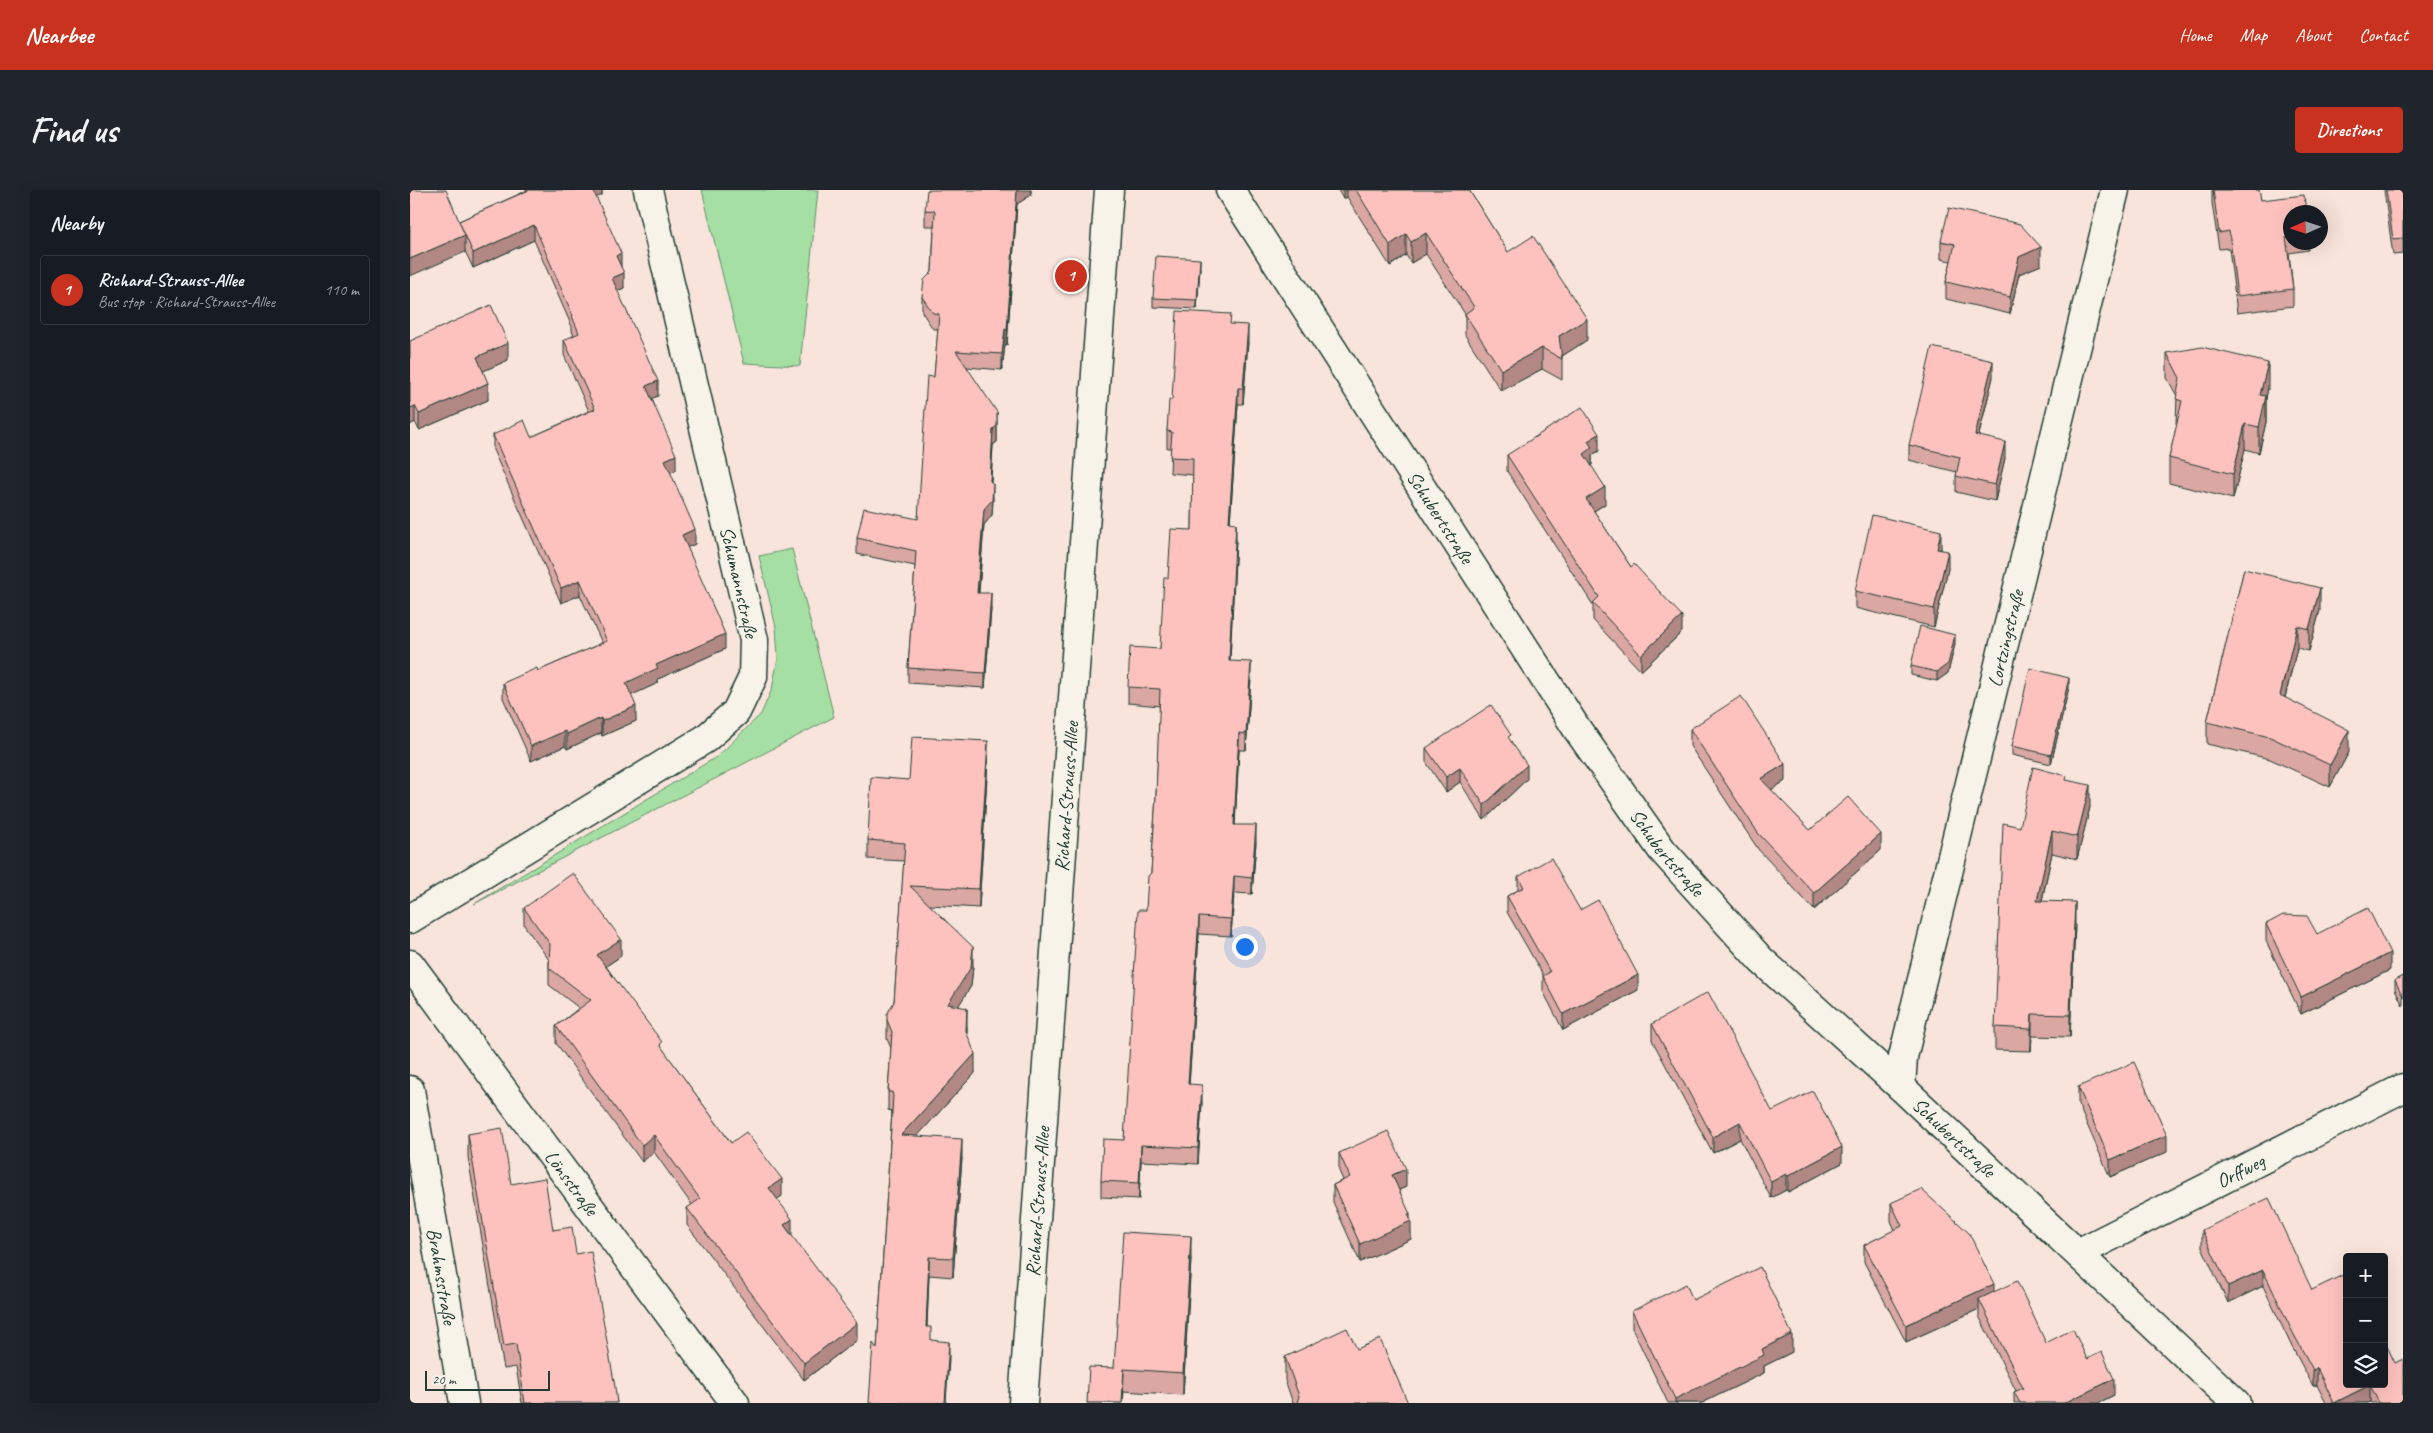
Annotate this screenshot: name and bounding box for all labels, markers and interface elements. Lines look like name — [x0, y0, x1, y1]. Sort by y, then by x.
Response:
text: Nearbee — [25, 20, 93, 50]
text: Home — [2179, 24, 2212, 46]
text: Map — [2240, 24, 2267, 46]
text: About — [2295, 24, 2331, 46]
text: Contact — [2359, 24, 2408, 46]
button: Directions — [2295, 107, 2403, 153]
text: Find us — [30, 108, 117, 153]
north arrow — [2283, 205, 2328, 250]
text: Nearby — [50, 210, 103, 236]
pin: 1 — [1055, 257, 1087, 295]
text: Richard-Strauss-Allee — [98, 268, 243, 292]
text: 1 — [63, 280, 71, 300]
text: 110 m — [325, 280, 359, 300]
text: Bus stop · Richard-Strauss-Allee — [98, 292, 275, 312]
street label: Schubertstraße — [1402, 466, 1480, 569]
street label: Schumannstraße — [714, 524, 764, 642]
street label: Lortzingstraße — [1981, 586, 2030, 689]
street label: Richard-Strauss-Allee — [1048, 719, 1084, 872]
street label: Schubertstraße — [1624, 804, 1711, 902]
your location — [1232, 934, 1258, 960]
street label: Schubertstraße — [1907, 1092, 2002, 1183]
street label: Richard-Strauss-Allee — [1019, 1124, 1055, 1277]
street label: Lönsstraße — [539, 1145, 605, 1222]
street label: Orffweg — [2212, 1147, 2270, 1193]
street label: Brahmsstraße — [422, 1226, 463, 1328]
map controls — [2343, 1253, 2388, 1388]
button: + — [2343, 1253, 2388, 1298]
button: − — [2343, 1298, 2388, 1343]
button: layers — [2343, 1343, 2388, 1388]
scale bar — [425, 1368, 550, 1391]
text: 20 m — [432, 1371, 456, 1388]

